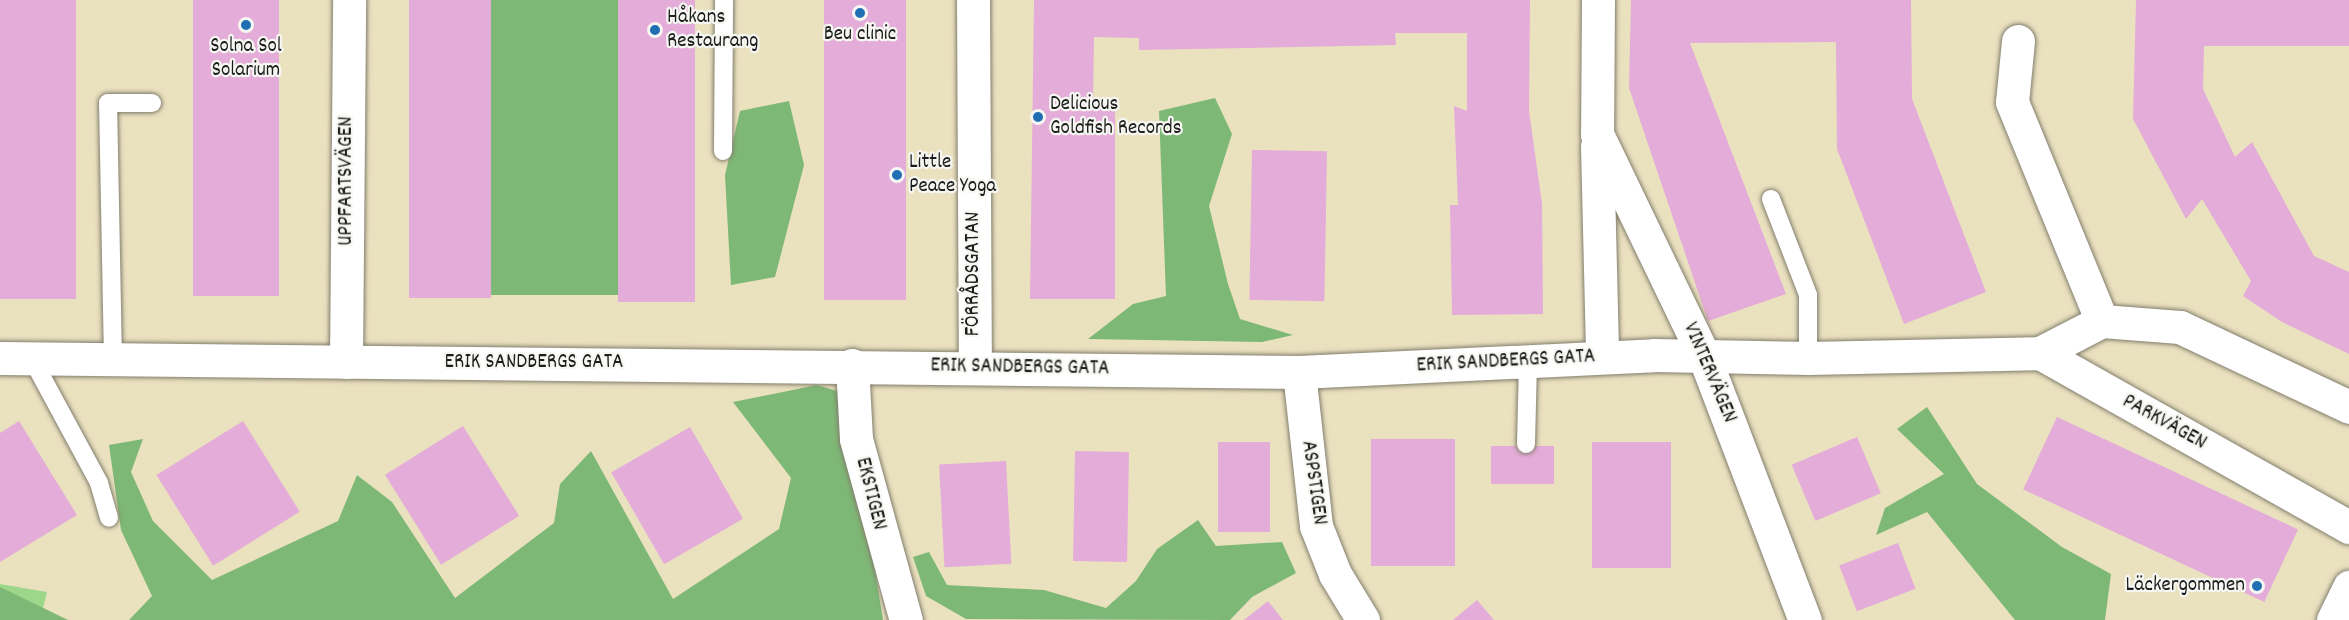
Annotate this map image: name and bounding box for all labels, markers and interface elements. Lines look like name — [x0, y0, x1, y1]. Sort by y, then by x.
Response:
place label: Håkans Restaurang — [667, 5, 758, 55]
marker: Beu clinic — [853, 6, 867, 20]
marker: Solna Sol Solarium — [239, 18, 253, 32]
place label: Beu clinic — [824, 22, 896, 48]
marker: Håkans Restaurang — [648, 23, 662, 37]
place label: Solna Sol Solarium — [210, 34, 282, 84]
place label: Delicious Goldfish Records — [1050, 92, 1182, 142]
marker: Delicious Goldfish Records — [1031, 110, 1045, 124]
street label: UPPFARTSVÄGEN — [334, 116, 360, 246]
place label: Little Peace Yoga — [909, 150, 996, 200]
marker: Little Peace Yoga — [890, 168, 904, 182]
street label: FÖRRÅDSGATAN — [961, 212, 987, 336]
street label: VINTERVÄGEN — [1677, 319, 1741, 427]
street label: ERIK SANDBERGS GATA — [1416, 345, 1596, 379]
street label: ERIK SANDBERGS GATA — [444, 350, 624, 376]
street label: ERIK SANDBERGS GATA — [930, 354, 1110, 382]
street label: PARKVÄGEN — [2117, 390, 2211, 456]
street label: ASPSTIGEN — [1295, 439, 1331, 527]
street label: EKSTIGEN — [849, 455, 891, 533]
place label: Läckergommen — [2126, 573, 2245, 599]
marker: Läckergommen — [2250, 579, 2264, 593]

